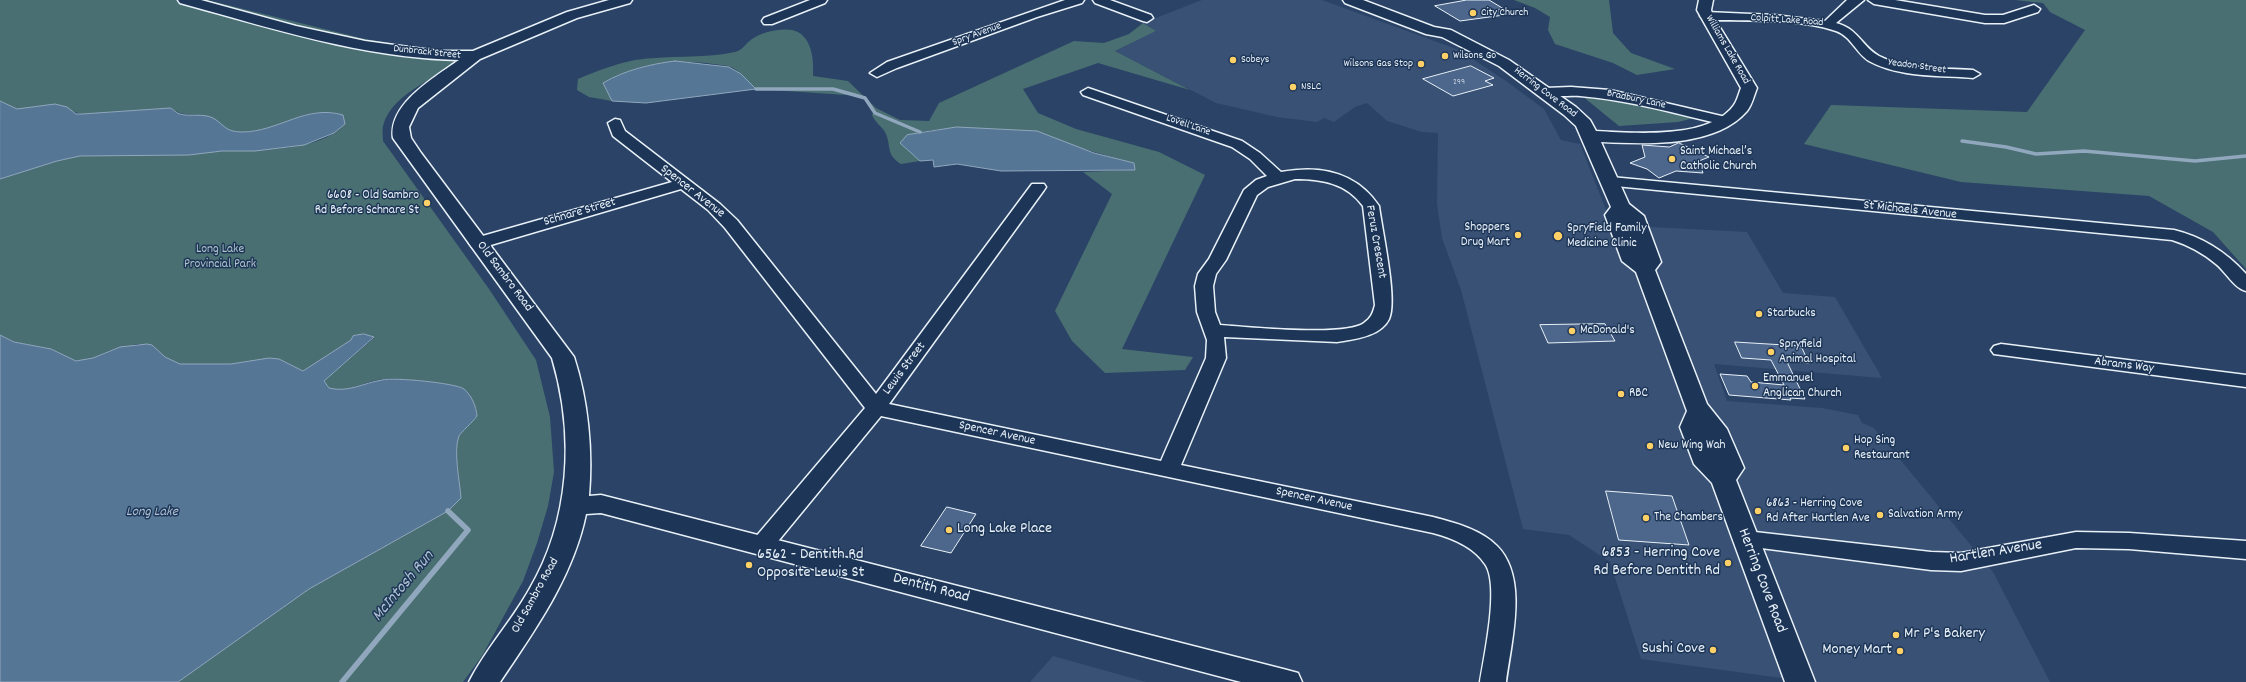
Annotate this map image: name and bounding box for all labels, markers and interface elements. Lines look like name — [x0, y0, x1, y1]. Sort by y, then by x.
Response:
place label: City Church — [1481, 6, 1528, 20]
marker: City Church — [1468, 8, 1478, 18]
street label: Colpitt Lake Road — [1750, 12, 1824, 30]
street label: Williams Lake Road — [1702, 13, 1752, 87]
street label: Spry Avenue — [951, 20, 1003, 50]
street label: Dunbrack Street — [393, 43, 461, 63]
place label: Wilsons Go — [1453, 49, 1496, 63]
marker: Wilsons Go — [1440, 51, 1450, 61]
place label: Sobeys — [1241, 53, 1269, 67]
marker: Sobeys — [1228, 55, 1238, 65]
street label: Yeadon Street — [1887, 56, 1947, 78]
place label: Wilsons Gas Stop — [1344, 57, 1413, 71]
marker: Wilsons Gas Stop — [1416, 59, 1426, 69]
street label: Herring Cove Road — [1511, 65, 1579, 121]
house number: 299 — [1453, 78, 1465, 88]
place label: NSLC — [1301, 80, 1321, 94]
marker: NSLC — [1288, 82, 1298, 92]
street label: Bradbury Lane — [1605, 87, 1667, 113]
street label: Lovell Lane — [1164, 112, 1212, 140]
place label: Saint Michael’s Catholic Church — [1680, 144, 1757, 175]
marker: Saint Michael’s Catholic Church — [1667, 154, 1677, 164]
street label: Spencer Avenue — [657, 162, 727, 222]
place label: 6608 - Old Sambro Rd Before Schnare St — [315, 188, 419, 219]
street label: Schnare Street — [542, 195, 618, 231]
marker: 6608 - Old Sambro Rd Before Schnare St — [422, 198, 432, 208]
street label: St Michaels Avenue — [1863, 198, 1957, 224]
street label: Feruz Crescent — [1361, 204, 1389, 280]
place label: Shoppers Drug Mart — [1461, 220, 1510, 251]
place label: SpryField Family Medicine Clinic — [1567, 221, 1646, 252]
marker: Shoppers Drug Mart — [1513, 230, 1523, 240]
marker: SpryField Family Medicine Clinic — [1552, 230, 1564, 242]
street label: Old Sambro Road — [473, 239, 535, 315]
park label: Long Lake Provincial Park — [184, 242, 256, 273]
place label: Starbucks — [1767, 306, 1816, 322]
marker: Starbucks — [1754, 309, 1764, 319]
place label: McDonald's — [1580, 323, 1635, 339]
marker: McDonald's — [1567, 326, 1577, 336]
place label: Spryfield Animal Hospital — [1779, 337, 1856, 368]
street label: Lewis Street — [880, 340, 930, 398]
marker: Spryfield Animal Hospital — [1766, 347, 1776, 357]
street label: Abrams Way — [2093, 355, 2155, 377]
place label: Emmanuel Anglican Church — [1763, 371, 1842, 402]
marker: Emmanuel Anglican Church — [1750, 381, 1760, 391]
place label: RBC — [1629, 386, 1648, 402]
marker: RBC — [1616, 389, 1626, 399]
street label: Spencer Avenue — [957, 418, 1037, 450]
place label: Hop Sing Restaurant — [1854, 433, 1910, 464]
place label: New Wing Wah — [1658, 438, 1726, 454]
marker: New Wing Wah — [1645, 441, 1655, 451]
marker: Hop Sing Restaurant — [1841, 443, 1851, 453]
street label: Spencer Avenue — [1274, 484, 1354, 516]
place label: 6863 - Herring Cove Rd After Hartlen Ave — [1766, 496, 1870, 527]
water label: Long Lake — [126, 505, 178, 521]
marker: 6863 - Herring Cove Rd After Hartlen Ave — [1753, 506, 1763, 516]
place label: Salvation Army — [1888, 507, 1963, 523]
place label: The Chambers — [1654, 510, 1723, 526]
marker: Salvation Army — [1875, 510, 1885, 520]
marker: The Chambers — [1641, 513, 1651, 523]
place label: Long Lake Place — [957, 520, 1052, 540]
marker: Long Lake Place — [944, 525, 954, 535]
street label: Herring Cove Road — [1732, 526, 1790, 636]
street label: Hartlen Avenue — [1948, 536, 2044, 570]
place label: 6853 - Herring Cove Rd Before Dentith Rd — [1593, 544, 1720, 582]
place label: 6562 - Dentith Rd Opposite Lewis St — [757, 546, 865, 584]
water label: McIntosh Run — [369, 547, 439, 627]
street label: Old Sambro Road — [509, 556, 563, 636]
marker: 6853 - Herring Cove Rd Before Dentith Rd — [1723, 558, 1733, 568]
marker: 6562 - Dentith Rd Opposite Lewis St — [744, 560, 754, 570]
street label: Dentith Road — [891, 570, 971, 608]
place label: Mr P's Bakery — [1904, 625, 1985, 645]
marker: Mr P's Bakery — [1891, 630, 1901, 640]
place label: Sushi Cove — [1642, 640, 1705, 660]
place label: Money Mart — [1822, 641, 1892, 661]
marker: Sushi Cove — [1708, 645, 1718, 655]
marker: Money Mart — [1895, 646, 1905, 656]

